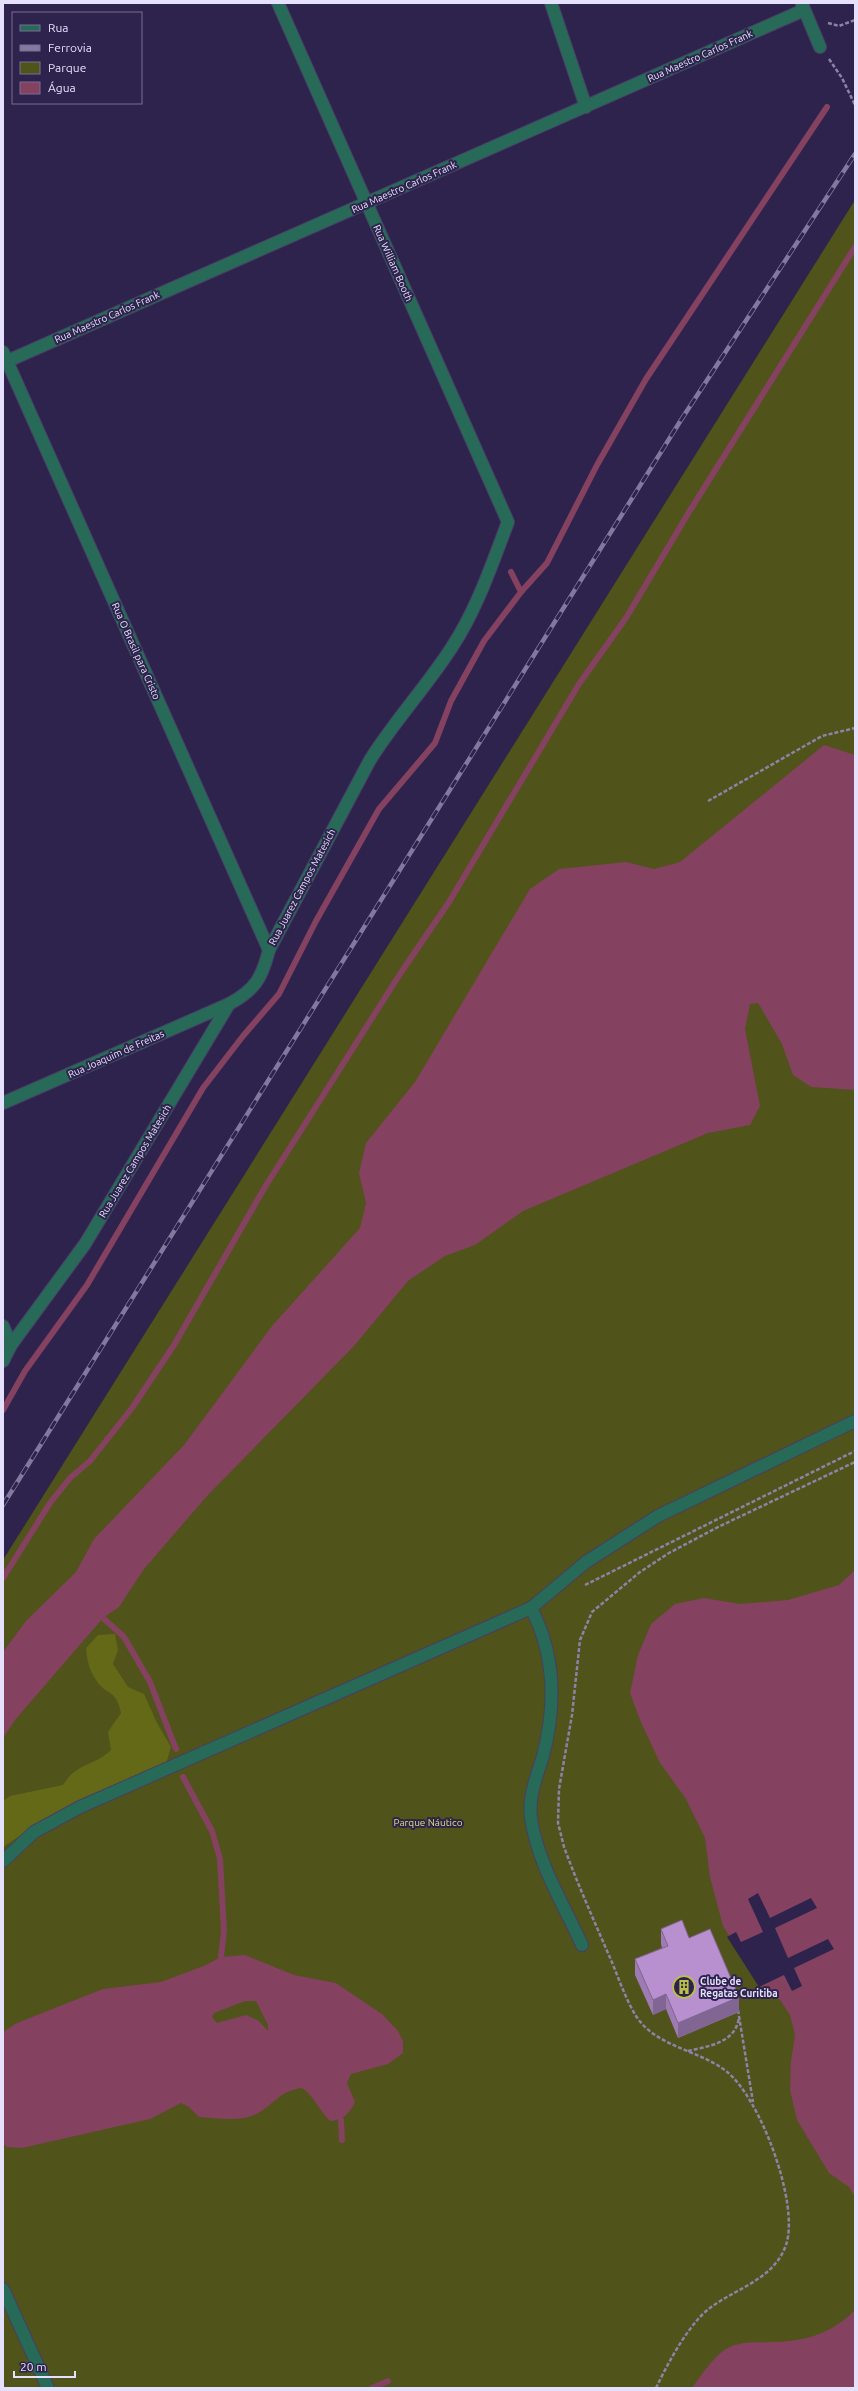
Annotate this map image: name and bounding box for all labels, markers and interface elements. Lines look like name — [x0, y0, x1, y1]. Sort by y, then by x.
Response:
legend — [12, 12, 142, 104]
text: Rua — [48, 21, 69, 34]
street label: Rua Maestro Carlos Frank — [646, 28, 754, 84]
text: Ferrovia — [48, 41, 92, 54]
text: Parque — [48, 61, 86, 74]
text: Água — [48, 81, 76, 94]
street label: Rua Maestro Carlos Frank — [350, 159, 458, 215]
street label: Rua William Booth — [371, 223, 415, 303]
street label: Rua Maestro Carlos Frank — [53, 289, 161, 345]
street label: Rua O Brasil para Cristo — [110, 601, 162, 701]
street label: Rua Juarez Campos Matesich — [267, 827, 337, 947]
street label: Rua Joaquim de Freitas — [66, 1028, 166, 1080]
street label: Rua Juarez Campos Matesich — [97, 1102, 173, 1220]
park label: Parque Náutico — [394, 1817, 463, 1828]
building icon: Clube de Regatas Curitiba — [671, 1974, 697, 2000]
place label: Clube de Regatas Curitiba — [700, 1976, 778, 1999]
scale bar — [14, 2353, 75, 2379]
text: 20 m — [20, 2360, 47, 2373]

